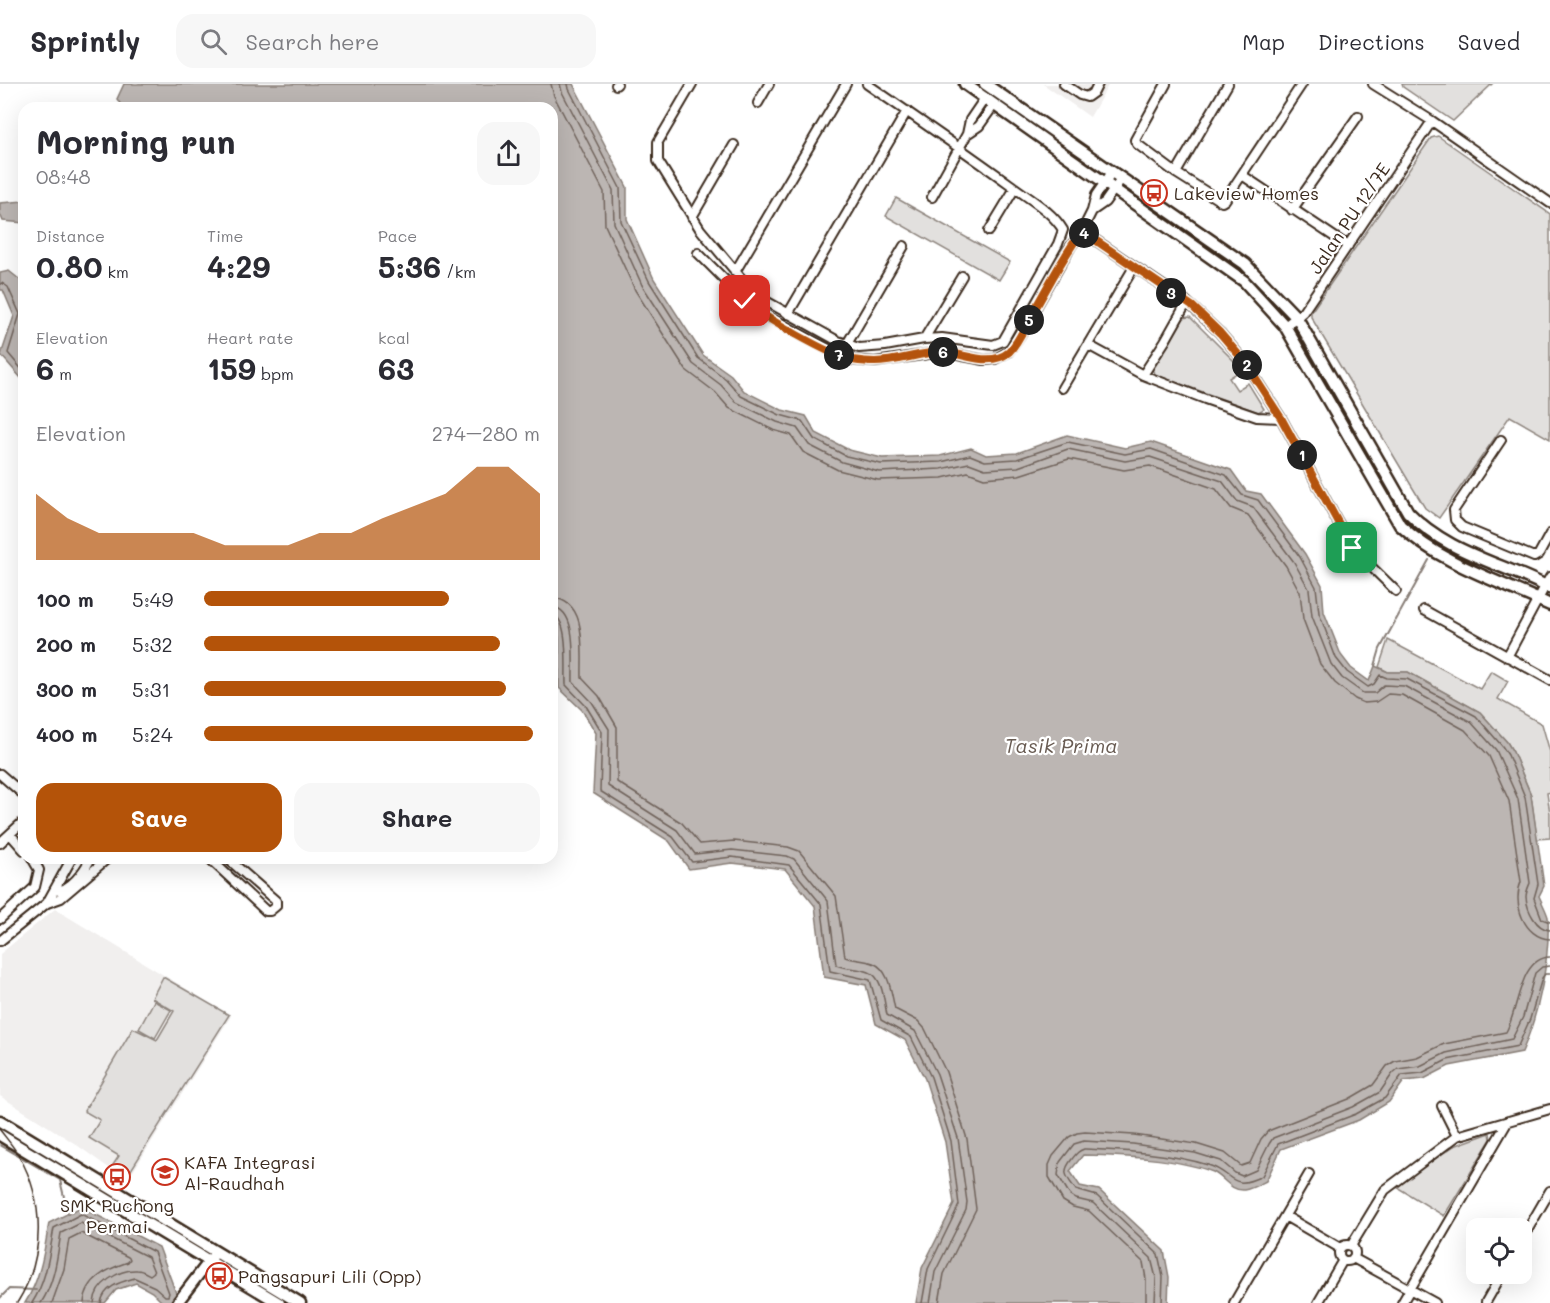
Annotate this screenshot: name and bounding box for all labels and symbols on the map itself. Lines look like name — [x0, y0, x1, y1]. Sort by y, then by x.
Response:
street label: Jalan PU 12/7E — [1303, 158, 1395, 278]
bus stop icon: Lakeview Homes — [1139, 178, 1169, 208]
place label: Lakeview Homes — [1174, 181, 1319, 205]
pin: 4 — [1069, 218, 1099, 248]
pin — [719, 275, 770, 326]
pin: 3 — [1156, 278, 1186, 308]
pin: 5 — [1014, 305, 1044, 335]
pin: 6 — [928, 337, 958, 367]
pin: 7 — [824, 340, 854, 370]
pin: 2 — [1232, 350, 1262, 380]
pin: 1 — [1287, 440, 1317, 470]
pin — [1326, 522, 1377, 573]
water label: Tasik Prima — [1004, 732, 1118, 758]
place label: KAFA Integrasi Al-Raudhah — [184, 1150, 316, 1195]
school or university icon: KAFA Integrasi Al-Raudhah — [150, 1157, 180, 1187]
bus stop icon: SMK Puchong Permai — [102, 1162, 132, 1192]
place label: SMK Puchong Permai — [60, 1193, 174, 1238]
bus stop icon: Pangsapuri Lili (Opp) — [204, 1261, 234, 1291]
place label: Pangsapuri Lili (Opp) — [238, 1264, 421, 1288]

